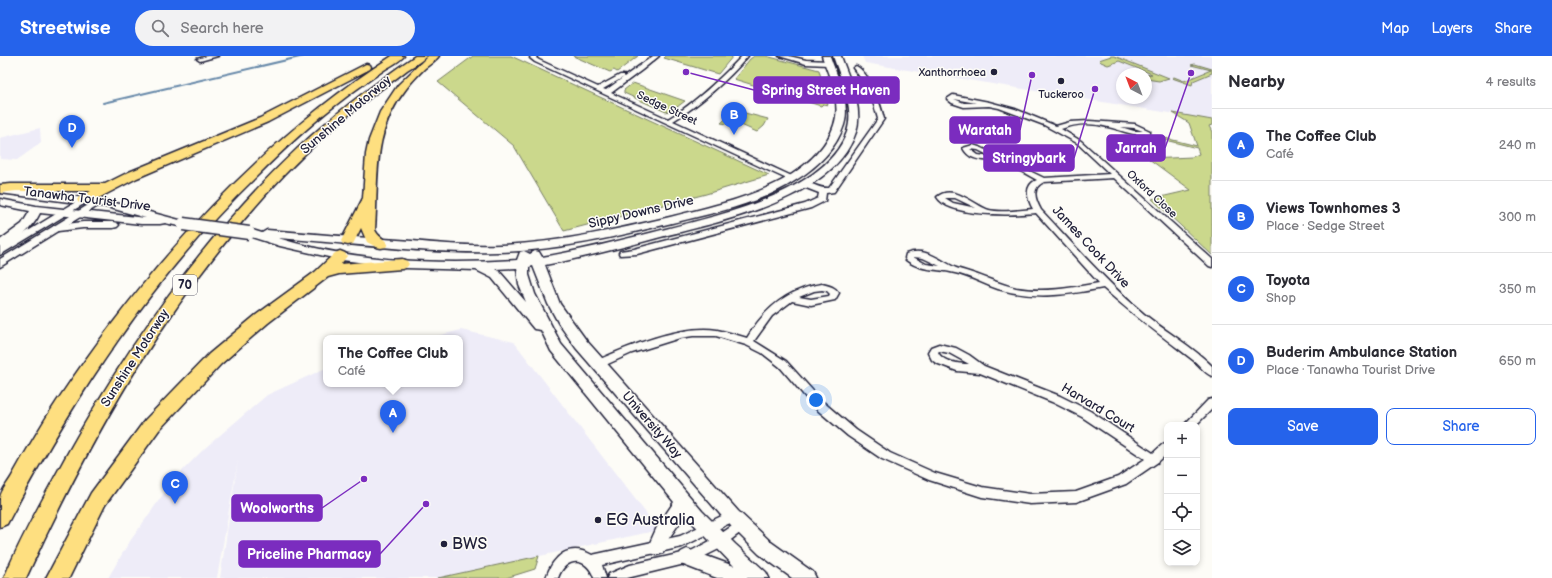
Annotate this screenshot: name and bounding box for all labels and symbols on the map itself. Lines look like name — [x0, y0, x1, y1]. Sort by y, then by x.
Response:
place label: Xanthorrhoea — [918, 66, 986, 79]
marker: Xanthorrhoea — [989, 67, 999, 77]
north arrow — [1116, 68, 1152, 104]
street label: Sunshine Motorway — [297, 72, 395, 158]
marker: Tuckeroo — [1056, 76, 1066, 86]
callout: Spring Street Haven — [754, 77, 899, 103]
text: Spring Street Haven — [762, 82, 891, 99]
street label: Sedge Street — [635, 88, 700, 128]
place label: Tuckeroo — [1038, 88, 1084, 101]
pin: B — [721, 102, 747, 135]
pin: D — [59, 115, 85, 148]
callout: Waratah — [950, 117, 1020, 143]
text: Waratah — [958, 122, 1012, 139]
callout: Jarrah — [1107, 135, 1165, 161]
text: Jarrah — [1115, 140, 1157, 157]
callout: Stringybark — [984, 145, 1074, 171]
text: Stringybark — [992, 150, 1066, 167]
street label: Oxford Close — [1124, 167, 1180, 221]
street label: Tanawha Tourist Drive — [22, 183, 152, 215]
street label: Sippy Downs Drive — [587, 192, 695, 232]
street label: James Cook Drive — [1049, 203, 1133, 292]
road number: 70 — [173, 275, 197, 295]
street label: Sunshine Motorway — [97, 306, 173, 410]
street label: Harvard Court — [1058, 380, 1138, 436]
street label: University Way — [618, 388, 686, 462]
your location — [806, 390, 826, 410]
pin: A — [380, 400, 406, 433]
pin: C — [162, 471, 188, 504]
callout: Woolworths — [232, 495, 322, 521]
text: Woolworths — [240, 500, 314, 517]
place label: EG Australia — [606, 511, 695, 530]
marker: EG Australia — [593, 515, 603, 525]
place label: BWS — [452, 535, 487, 554]
marker: BWS — [439, 539, 449, 549]
callout: Priceline Pharmacy — [239, 541, 380, 567]
text: Priceline Pharmacy — [247, 546, 372, 563]

